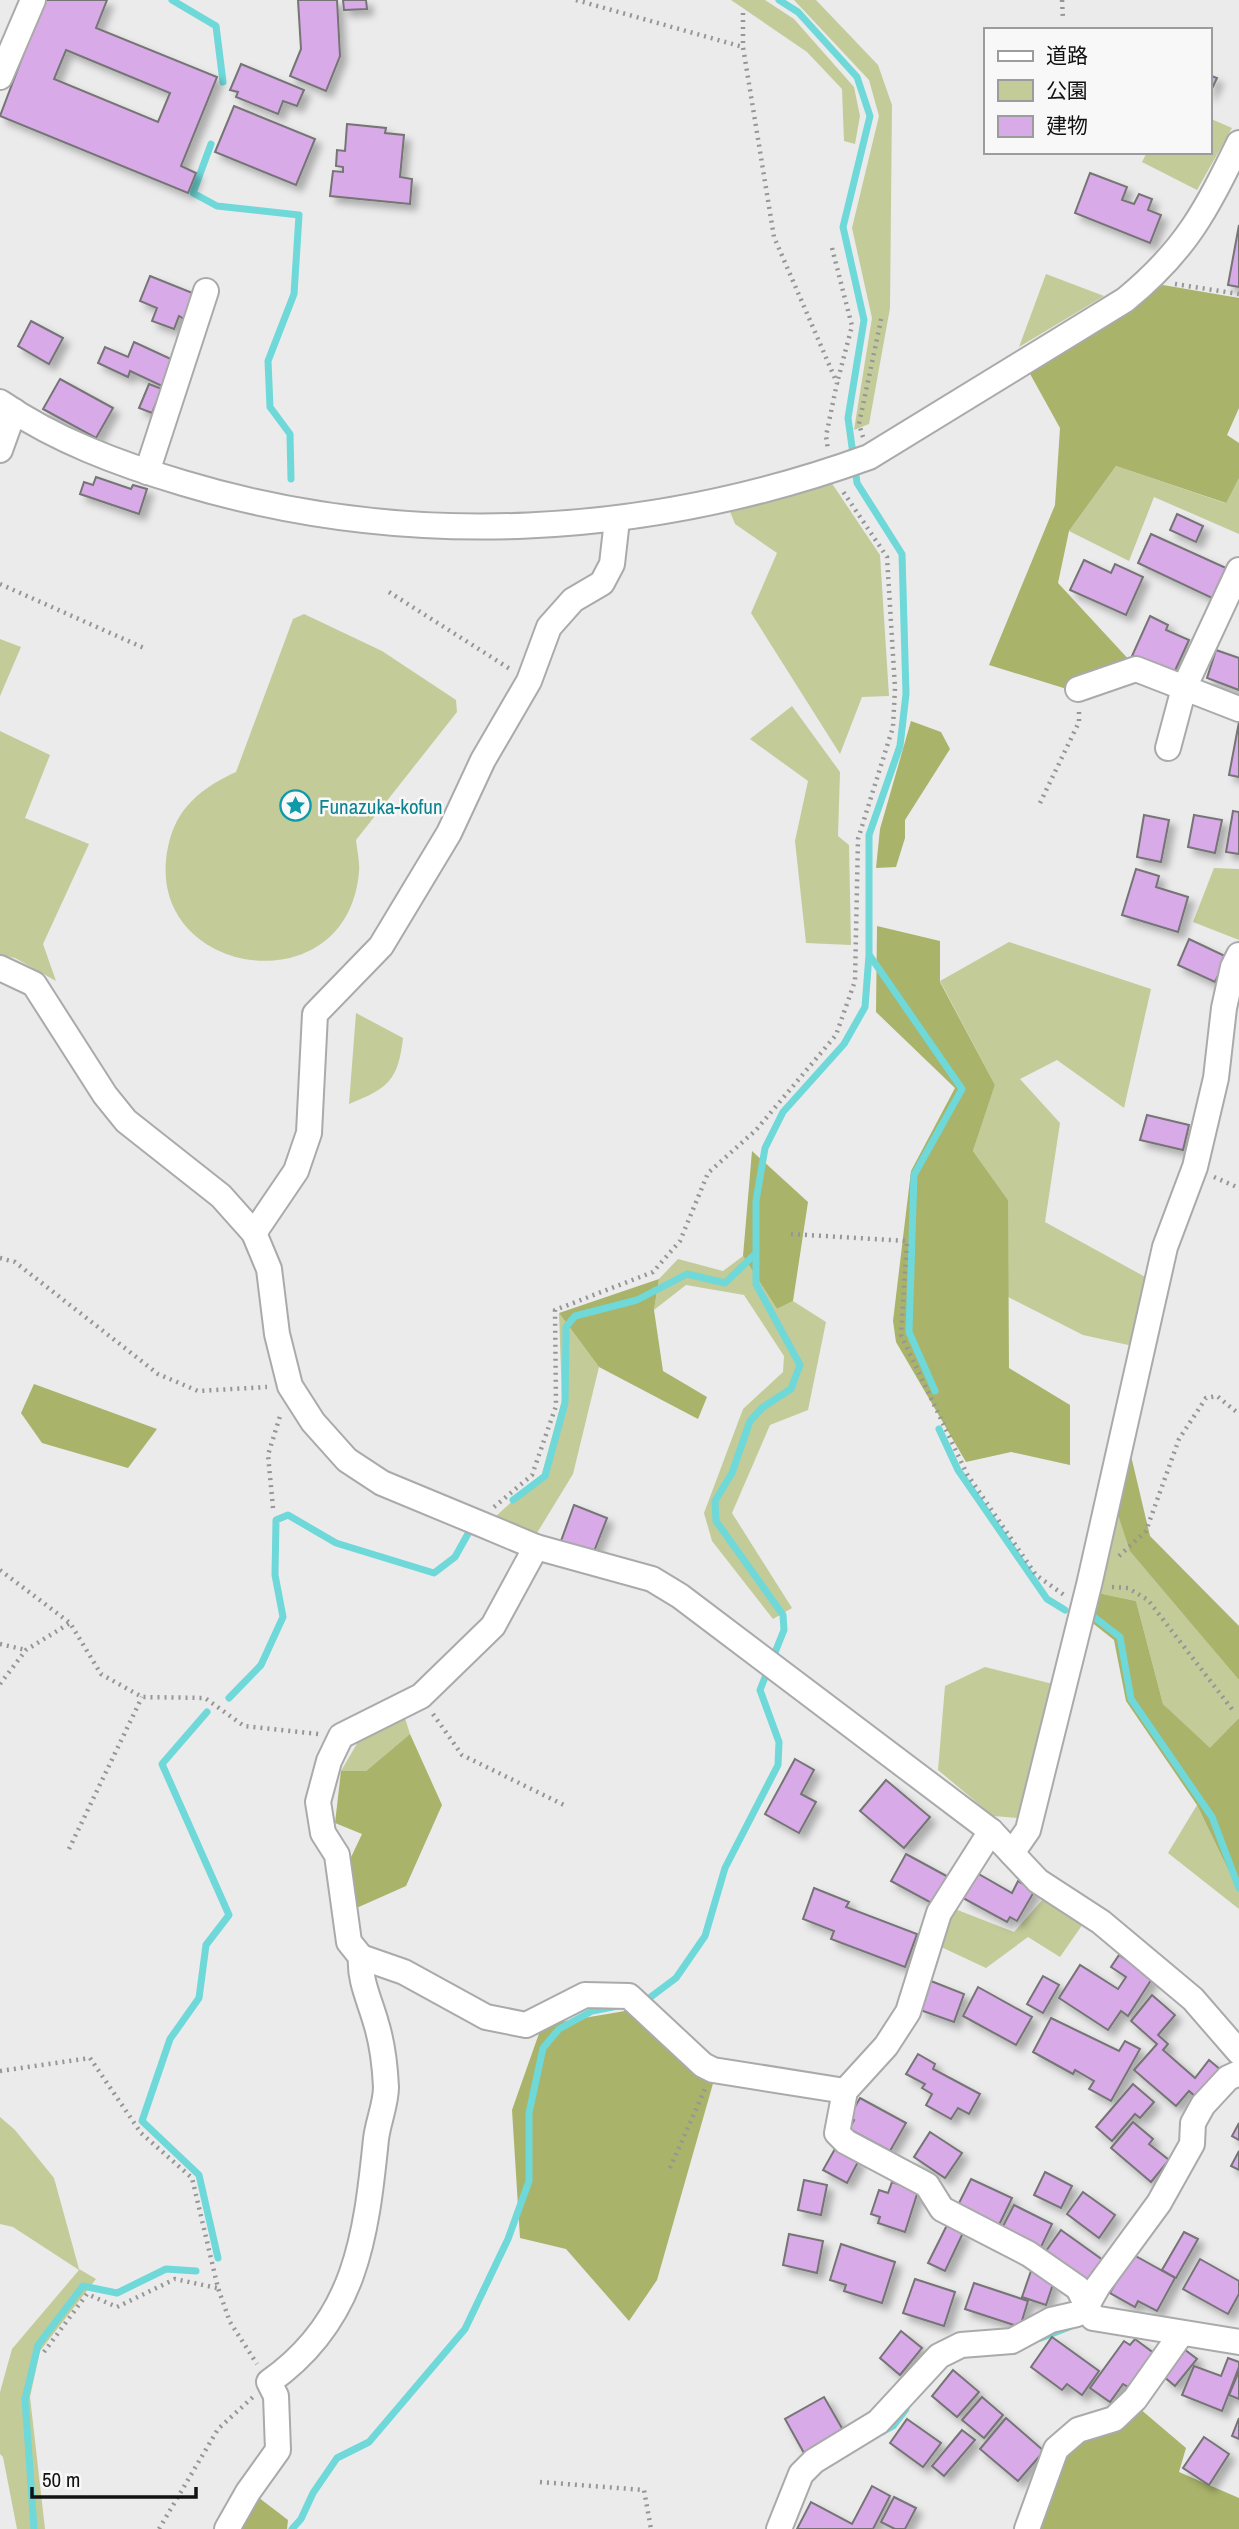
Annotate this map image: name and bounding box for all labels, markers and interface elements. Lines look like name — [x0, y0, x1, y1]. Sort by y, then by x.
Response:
legend — [984, 28, 1211, 154]
text: 道路 — [1046, 41, 1088, 70]
text: 公園 — [1046, 76, 1088, 105]
text: 建物 — [1046, 111, 1088, 140]
place icon: Funazuka-kofun — [279, 789, 313, 823]
place label: Funazuka-kofun — [319, 792, 442, 821]
scale bar — [32, 2456, 196, 2500]
text: 50 m — [42, 2465, 80, 2494]

